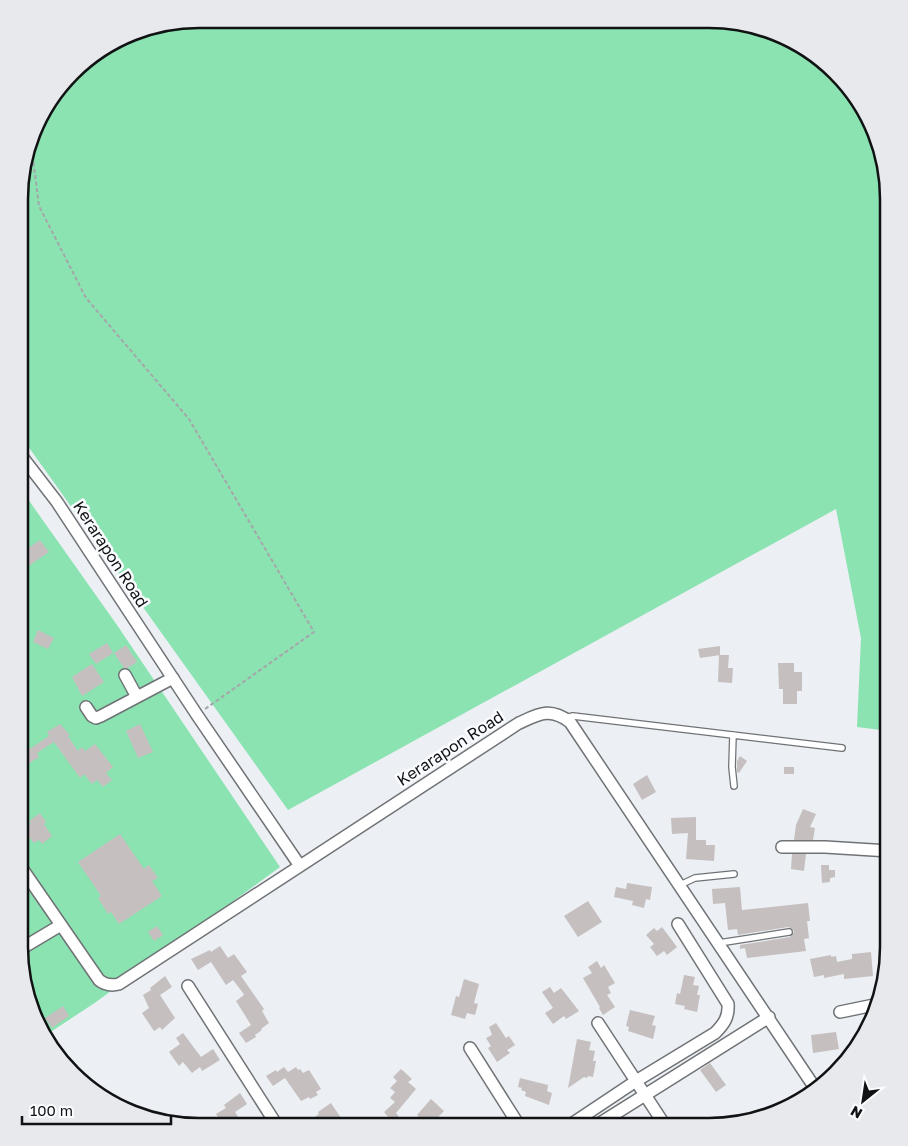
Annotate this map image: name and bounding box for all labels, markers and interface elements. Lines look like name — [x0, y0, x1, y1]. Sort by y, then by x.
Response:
street label: Kerarapon Road — [69, 497, 153, 611]
street label: Kerarapon Road — [393, 706, 507, 790]
north arrow — [838, 1076, 888, 1126]
scale bar — [22, 1094, 171, 1126]
text: 100 m — [30, 1101, 73, 1119]
text: N — [847, 1103, 865, 1123]

